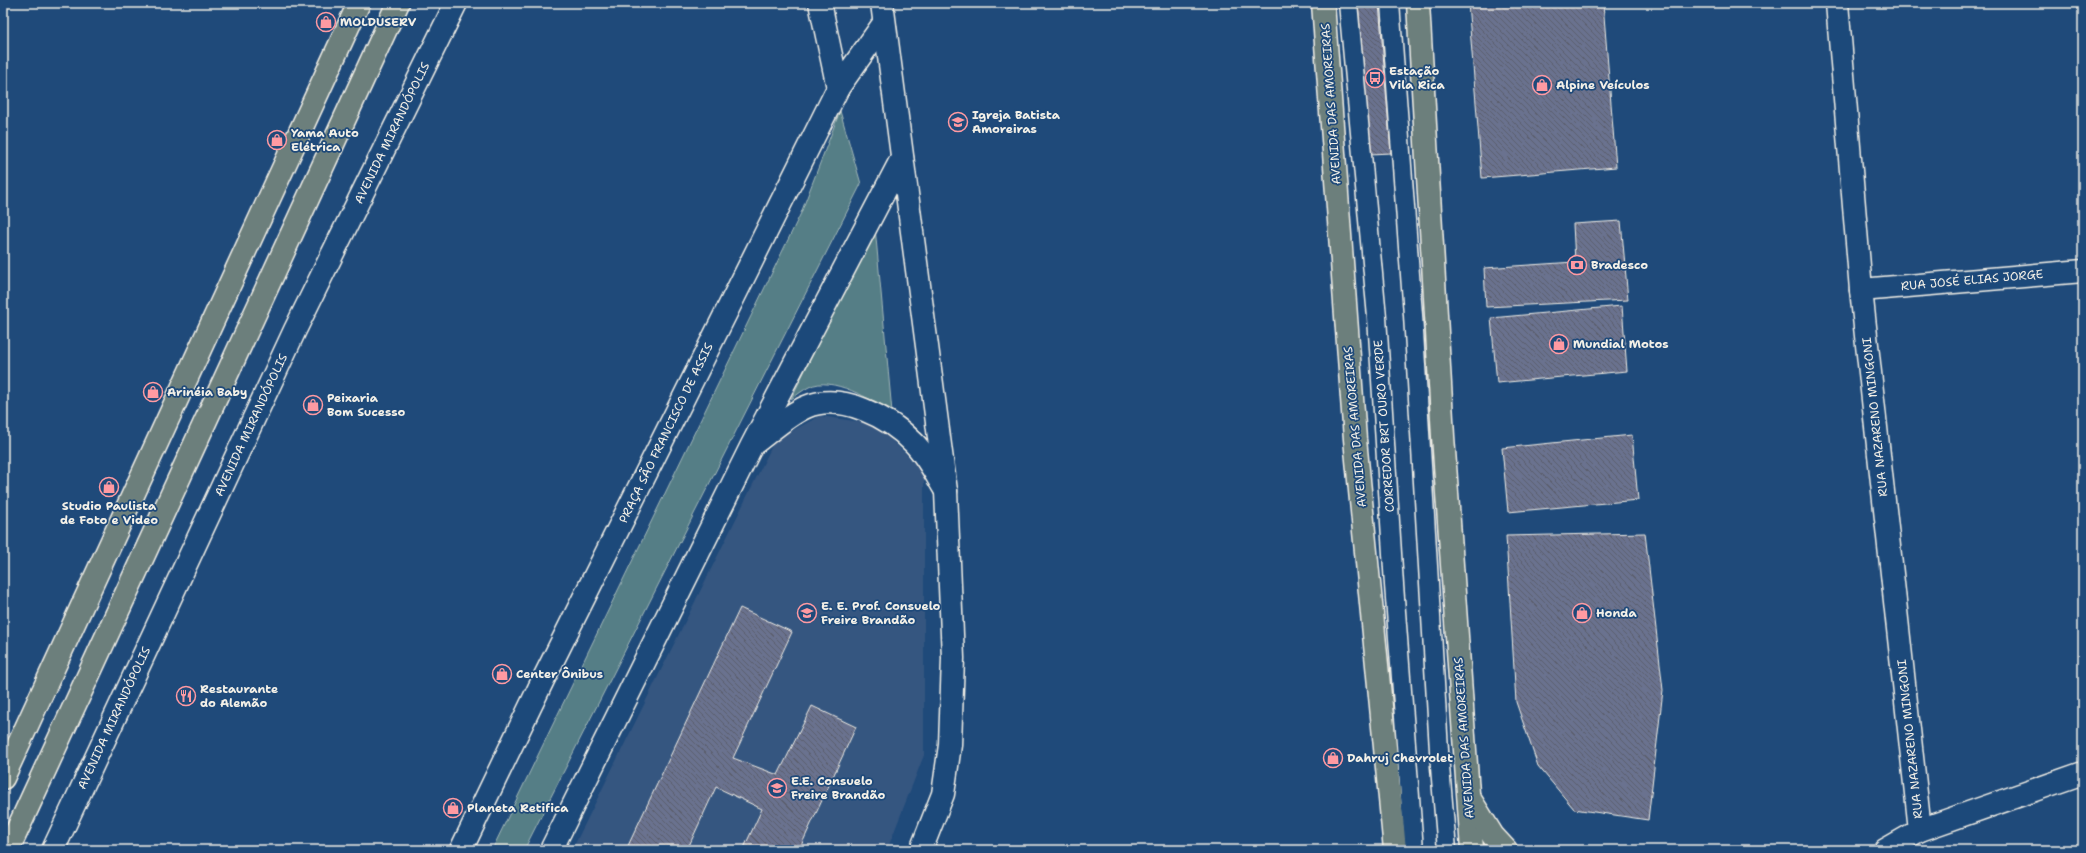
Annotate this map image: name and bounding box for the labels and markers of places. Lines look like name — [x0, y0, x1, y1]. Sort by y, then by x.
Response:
shop icon: MOLDUSERV — [315, 11, 337, 33]
place label: MOLDUSERV — [340, 14, 417, 30]
place label: Estação Vila Rica — [1389, 63, 1445, 93]
bus stop icon: Estação Vila Rica — [1364, 67, 1386, 89]
shop icon: Alpine Veículos — [1531, 74, 1553, 96]
place label: Alpine Veículos — [1556, 77, 1650, 93]
place label: Igreja Batista Amoreiras — [972, 107, 1061, 137]
school or university icon: Igreja Batista Amoreiras — [947, 111, 969, 133]
place label: Yama Auto Elétrica — [291, 125, 359, 155]
shop icon: Yama Auto Elétrica — [266, 129, 288, 151]
bank icon: Bradesco — [1566, 254, 1588, 276]
place label: Bradesco — [1591, 257, 1648, 273]
shop icon: Mundial Motos — [1548, 333, 1570, 355]
place label: Mundial Motos — [1573, 336, 1669, 352]
shop icon: Arinéia Baby — [142, 381, 164, 403]
place label: Arinéia Baby — [167, 384, 247, 400]
place label: Peixaria Bom Sucesso — [327, 390, 406, 420]
shop icon: Peixaria Bom Sucesso — [302, 394, 324, 416]
shop icon: Studio Paulista de Foto e Video — [98, 476, 120, 498]
place label: Studio Paulista de Foto e Video — [60, 498, 158, 528]
place label: E. E. Prof. Consuelo Freire Brandão — [821, 598, 941, 628]
school or university icon: E. E. Prof. Consuelo Freire Brandão — [796, 602, 818, 624]
shop icon: Honda — [1571, 602, 1593, 624]
place label: Honda — [1596, 605, 1638, 621]
shop icon: Center Ônibus — [491, 663, 513, 685]
place label: Center Ônibus — [516, 666, 603, 682]
place label: Restaurante do Alemão — [200, 681, 278, 711]
restaurant icon: Restaurante do Alemão — [175, 685, 197, 707]
shop icon: Dahruj Chevrolet — [1322, 747, 1344, 769]
place label: Dahruj Chevrolet — [1347, 750, 1453, 766]
place label: E.E. Consuelo Freire Brandão — [791, 773, 886, 803]
school or university icon: E.E. Consuelo Freire Brandão — [766, 777, 788, 799]
shop icon: Planeta Retifica — [442, 797, 464, 819]
place label: Planeta Retifica — [467, 800, 569, 816]

